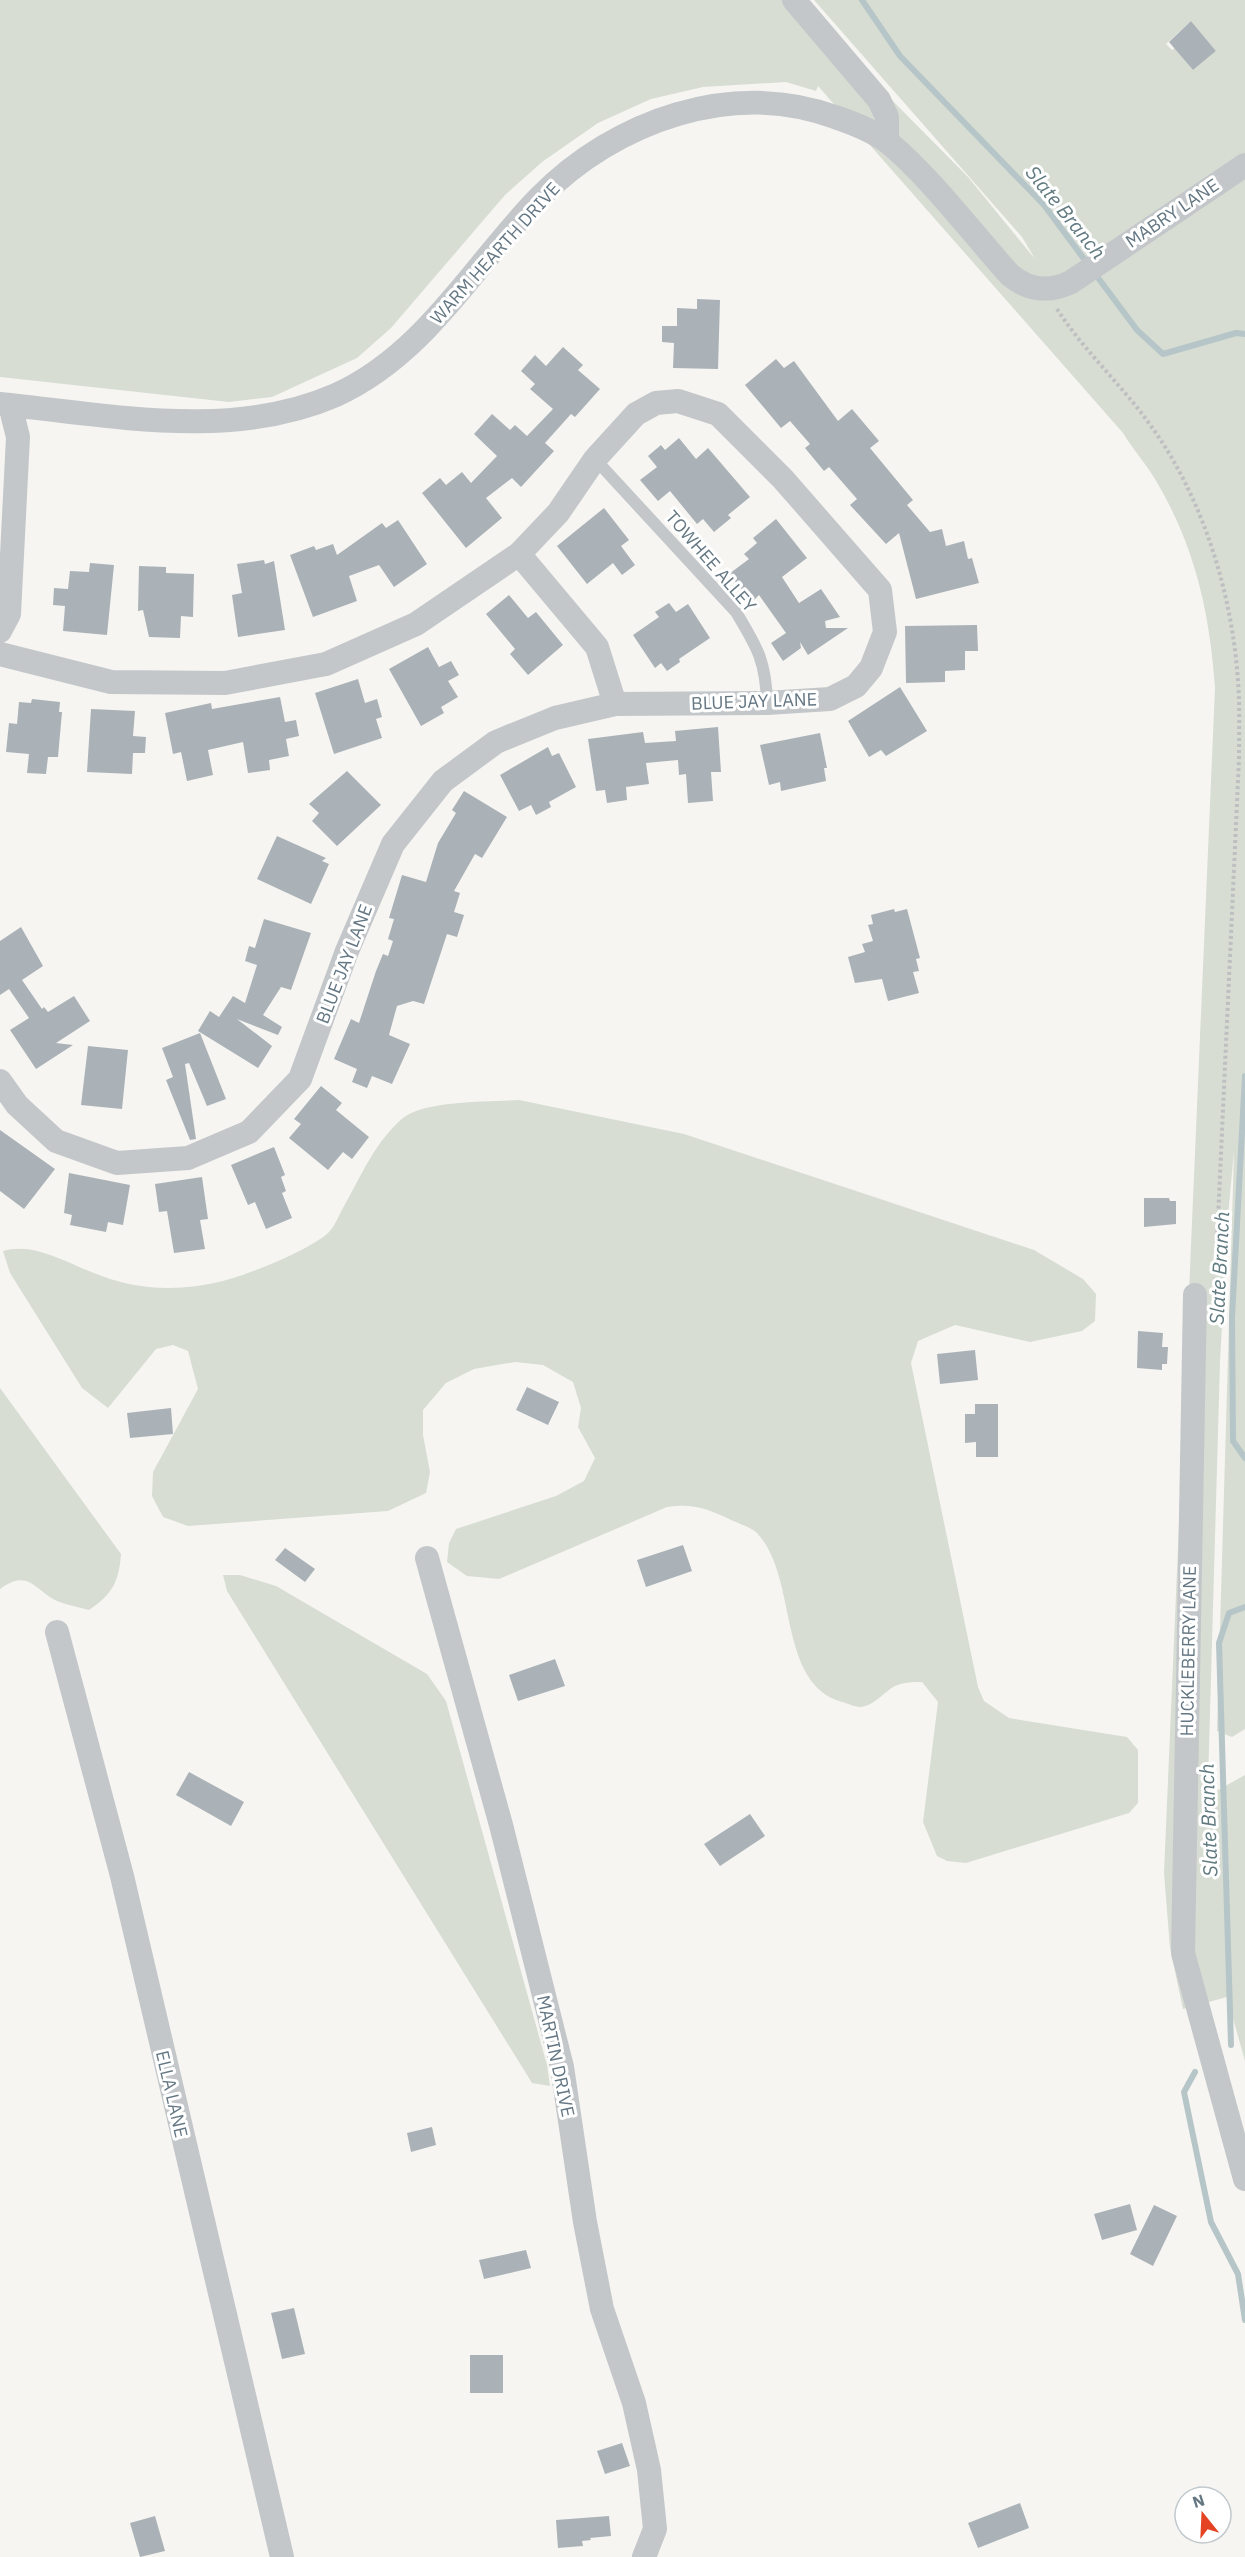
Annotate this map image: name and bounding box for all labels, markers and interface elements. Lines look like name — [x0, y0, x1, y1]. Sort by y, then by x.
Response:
water label: Slate Branch — [1020, 159, 1112, 265]
street label: MABRY LANE — [1121, 173, 1223, 253]
street label: WARM HEARTH DRIVE — [425, 177, 565, 329]
street label: TOWHEE ALLEY — [661, 506, 762, 617]
street label: BLUE JAY LANE — [691, 687, 817, 715]
street label: BLUE JAY LANE — [311, 901, 377, 1027]
water label: Slate Branch — [1203, 1211, 1235, 1325]
street label: HUCKLEBERRY LANE — [1175, 1565, 1201, 1737]
water label: Slate Branch — [1193, 1763, 1223, 1877]
street label: MARTIN DRIVE — [532, 1993, 580, 2119]
street label: ELLA LANE — [151, 2048, 193, 2140]
north arrow — [1173, 2485, 1233, 2545]
text: N — [1190, 2489, 1207, 2512]

